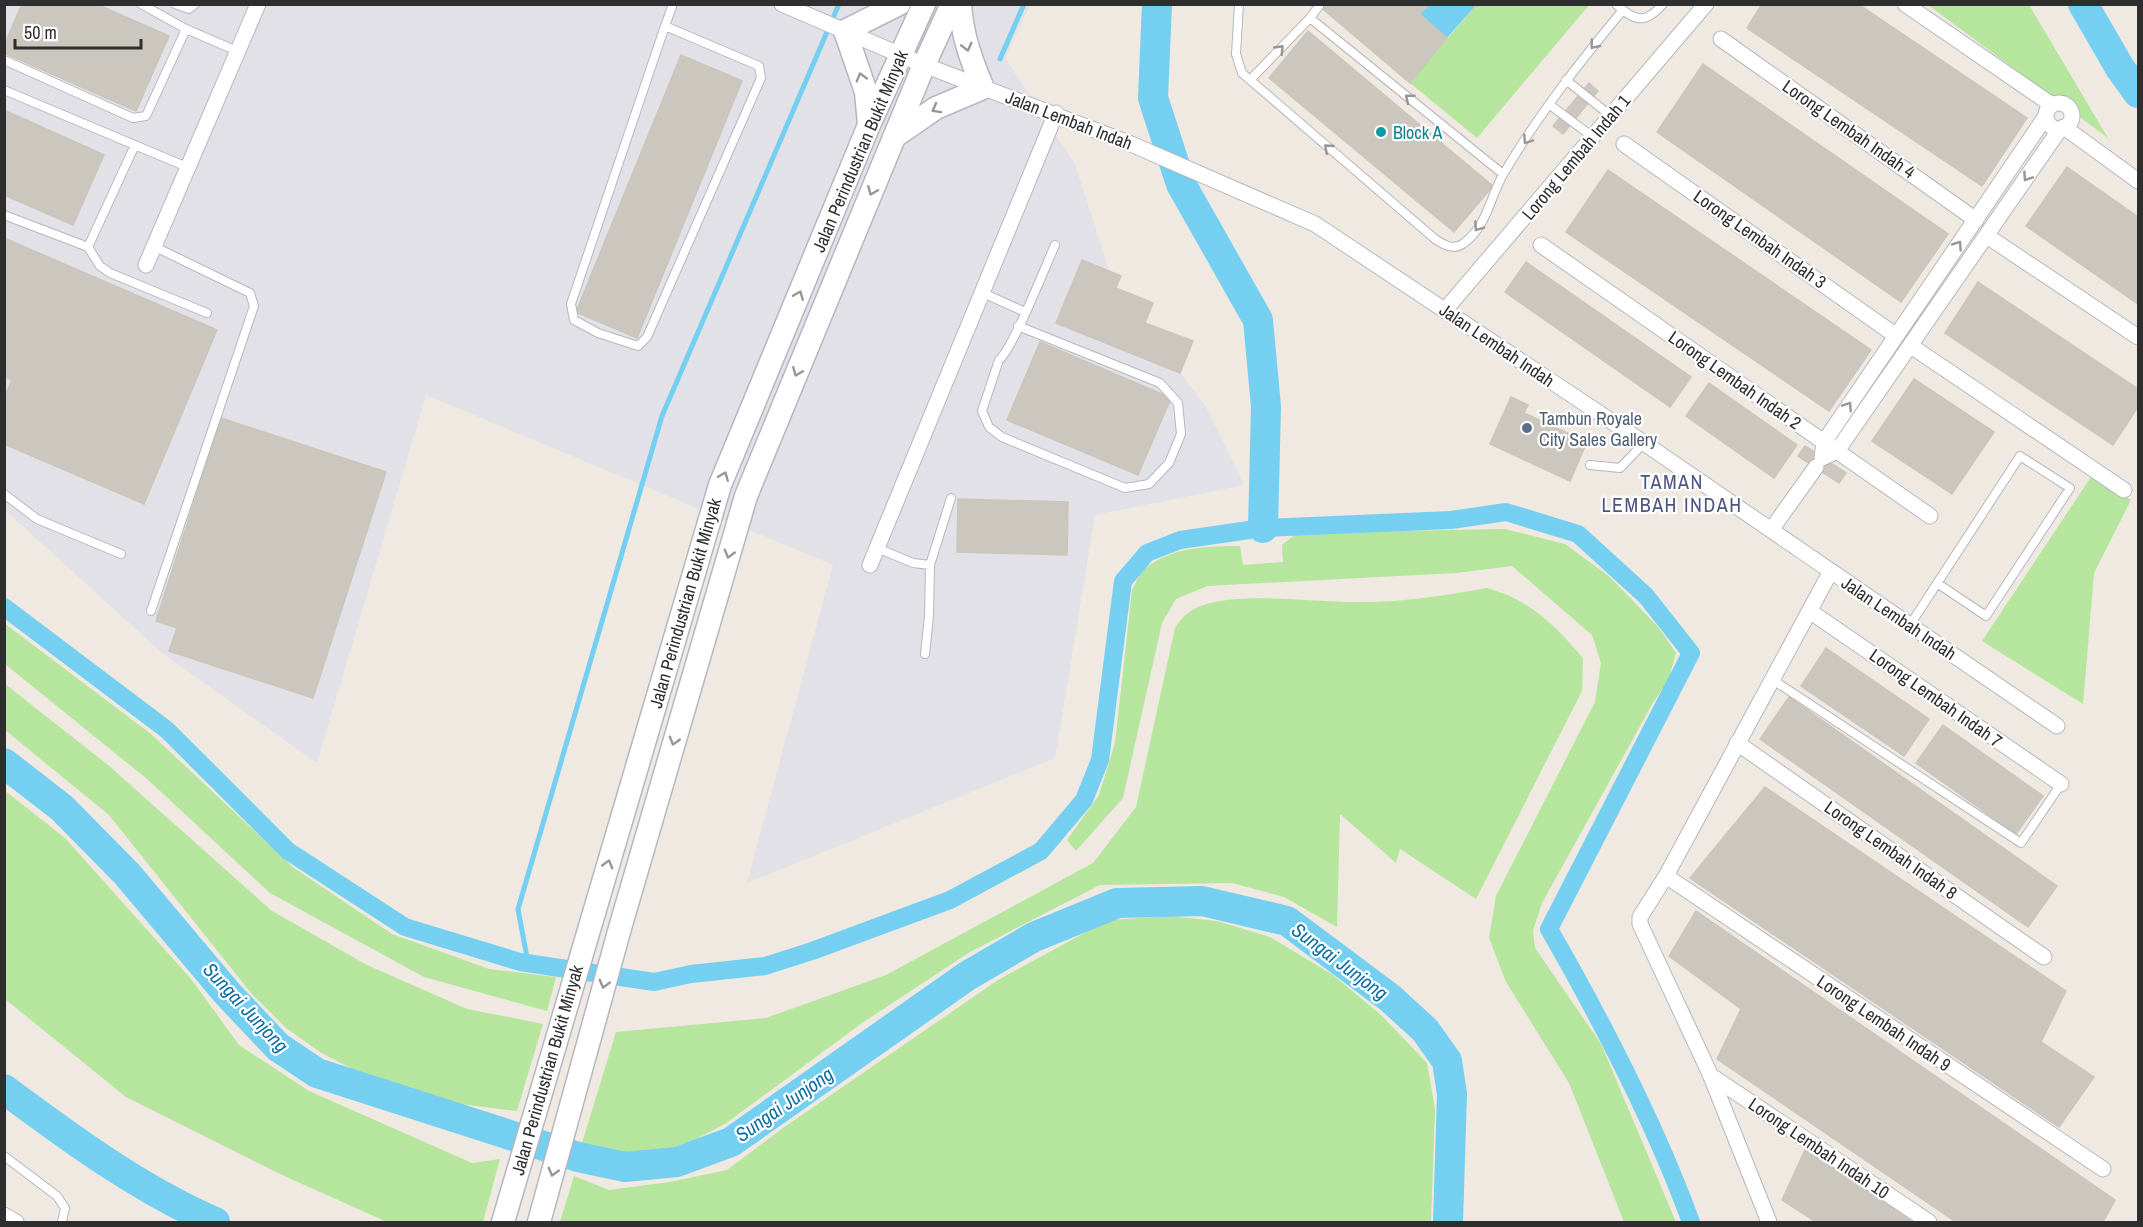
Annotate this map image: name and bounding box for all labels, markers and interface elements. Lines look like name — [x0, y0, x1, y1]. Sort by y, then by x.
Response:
scale bar — [15, 12, 141, 50]
text: 50 m — [24, 20, 57, 45]
one-way arrow — [1591, 38, 1602, 49]
one-way arrow — [959, 42, 972, 52]
street label: Jalan Perindustrian Bukit Minyak — [806, 45, 914, 256]
one-way arrow — [1272, 45, 1283, 56]
one-way arrow — [856, 72, 868, 83]
street label: Lorong Lembah Indah 4 — [1778, 74, 1920, 184]
street label: Jalan Lembah Indah — [1002, 84, 1136, 156]
street label: Lorong Lembah Indah 1 — [1516, 88, 1636, 225]
one-way arrow — [1404, 94, 1415, 105]
one-way arrow — [932, 102, 942, 113]
place label: Block A — [1393, 120, 1442, 145]
marker: Block A — [1374, 125, 1388, 139]
one-way arrow — [1523, 133, 1534, 144]
one-way arrow — [1324, 144, 1335, 155]
one-way arrow — [2023, 170, 2034, 181]
street label: Lorong Lembah Indah 3 — [1689, 184, 1831, 294]
one-way arrow — [867, 185, 879, 196]
one-way arrow — [1474, 220, 1485, 231]
one-way arrow — [1951, 241, 1962, 252]
one-way arrow — [792, 291, 804, 302]
street label: Jalan Lembah Indah — [1435, 297, 1559, 393]
street label: Lorong Lembah Indah 2 — [1664, 325, 1806, 435]
one-way arrow — [792, 365, 804, 376]
one-way arrow — [1840, 402, 1851, 413]
place label: Tambun Royale City Sales Gallery — [1539, 406, 1658, 452]
marker: Tambun Royale City Sales Gallery — [1520, 421, 1534, 435]
district label: TAMAN LEMBAH INDAH — [1601, 468, 1743, 518]
one-way arrow — [717, 471, 729, 482]
street label: Jalan Perindustrian Bukit Minyak — [643, 494, 727, 711]
one-way arrow — [724, 548, 736, 559]
street label: Jalan Lembah Indah — [1837, 570, 1961, 666]
street label: Lorong Lembah Indah 7 — [1865, 643, 2007, 753]
one-way arrow — [669, 735, 681, 746]
street label: Lorong Lembah Indah 8 — [1820, 795, 1962, 905]
one-way arrow — [601, 859, 613, 869]
water label: Sungai Junjong — [1286, 916, 1394, 1006]
water label: Sungai Junjong — [197, 956, 295, 1058]
street label: Jalan Perindustrian Bukit Minyak — [505, 961, 589, 1178]
street label: Lorong Lembah Indah 9 — [1812, 969, 1956, 1077]
one-way arrow — [599, 979, 612, 989]
water label: Sungai Junjong — [730, 1060, 838, 1148]
street label: Lorong Lembah Indah 10 — [1744, 1092, 1894, 1204]
one-way arrow — [547, 1167, 560, 1177]

